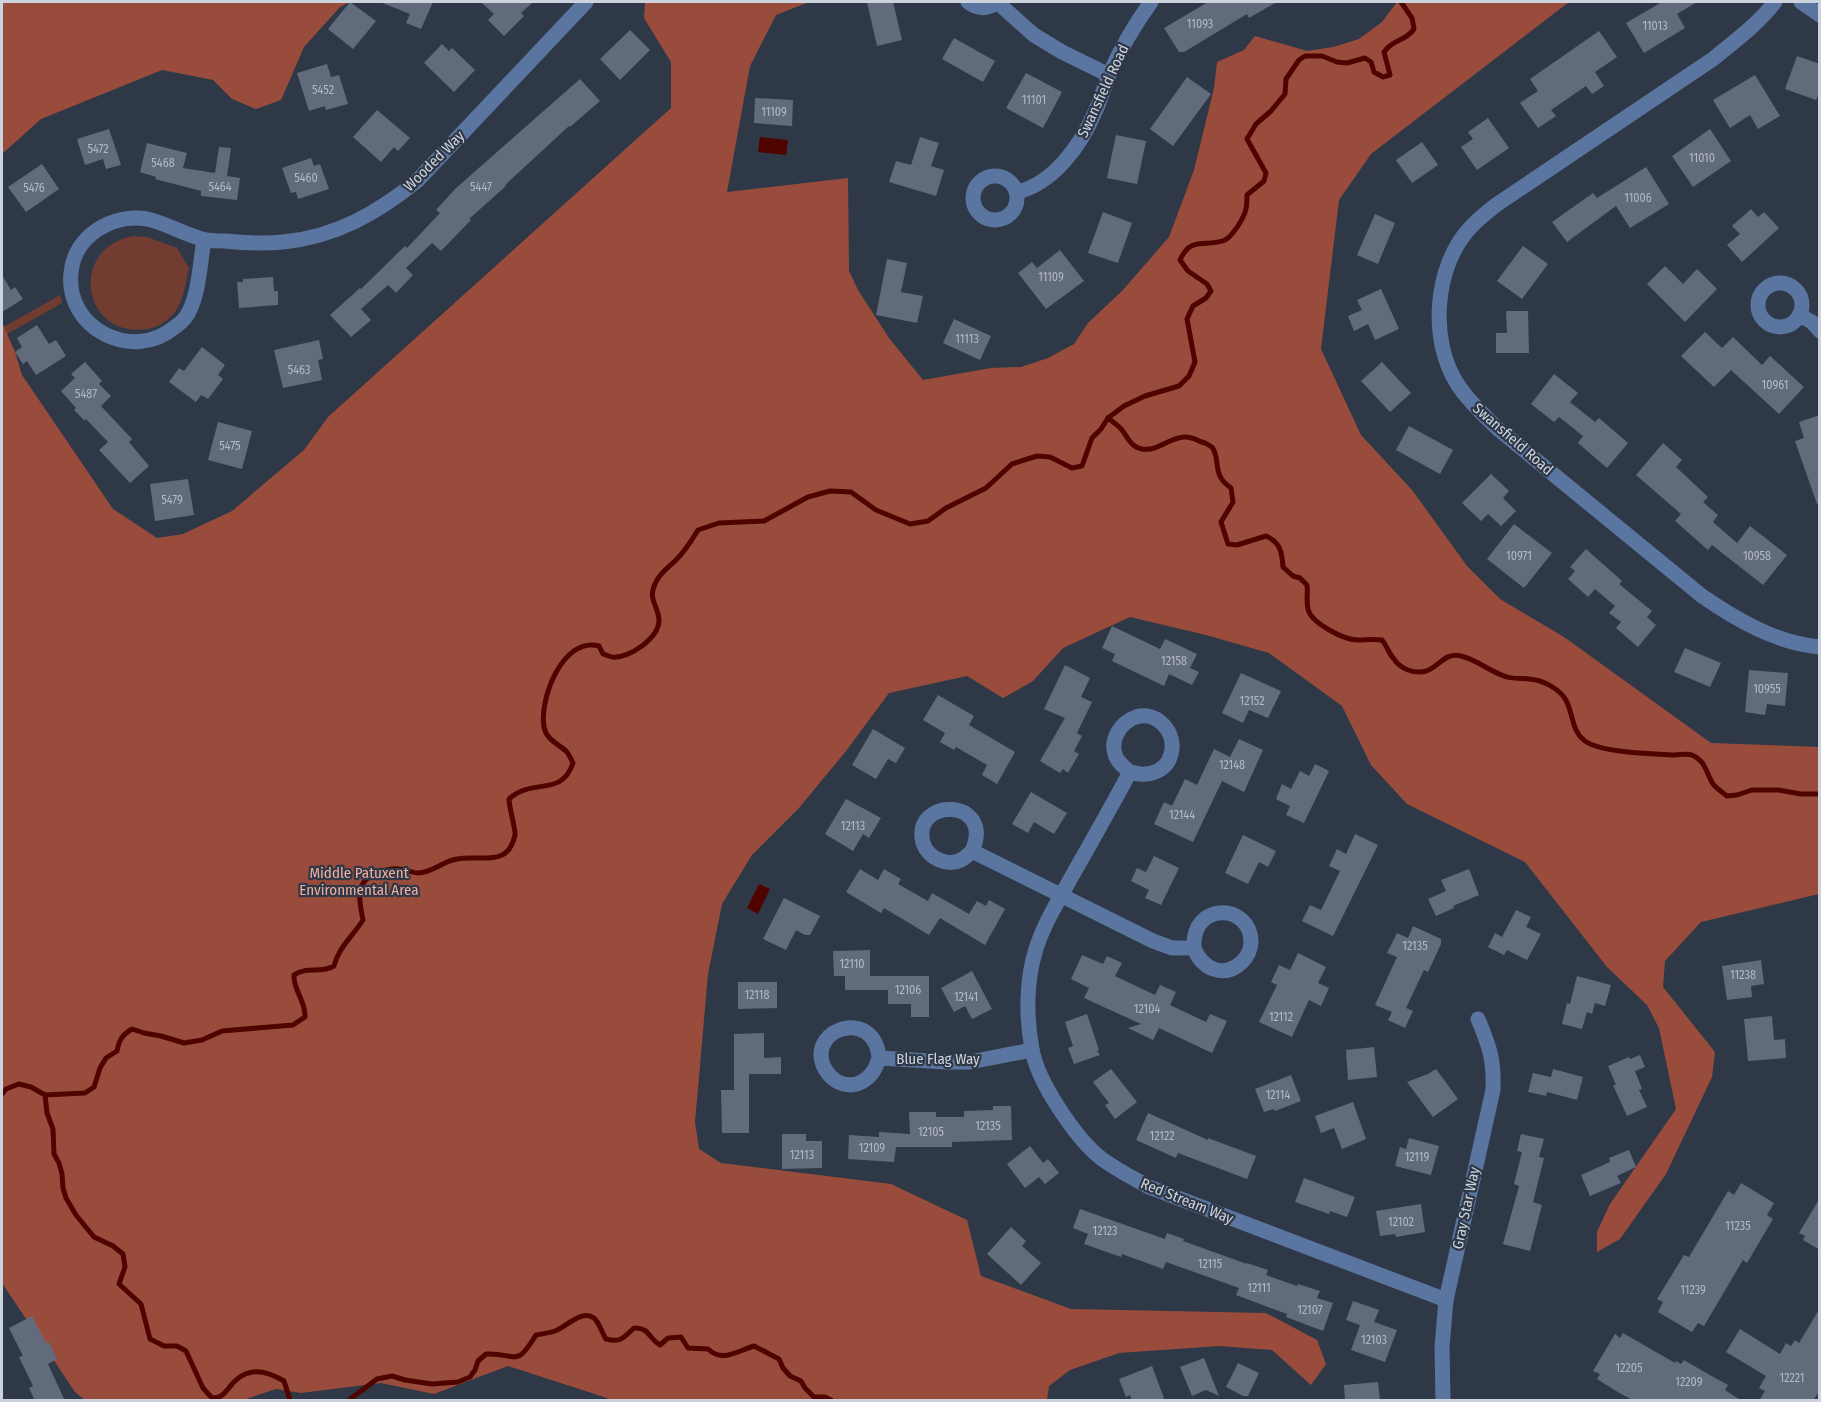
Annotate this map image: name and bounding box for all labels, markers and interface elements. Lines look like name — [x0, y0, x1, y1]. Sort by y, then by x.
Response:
house number: 11093 — [1187, 17, 1213, 31]
house number: 11013 — [1642, 19, 1668, 33]
street label: Swansfield Road — [1074, 42, 1132, 140]
house number: 5452 — [312, 83, 334, 97]
house number: 11101 — [1022, 93, 1046, 107]
house number: 11109 — [761, 105, 787, 119]
street label: Wooded Way — [400, 127, 468, 195]
house number: 5472 — [87, 142, 109, 156]
house number: 11010 — [1689, 151, 1715, 165]
house number: 5468 — [151, 156, 175, 170]
house number: 5460 — [294, 171, 318, 185]
house number: 5464 — [208, 180, 232, 194]
house number: 5447 — [470, 180, 492, 194]
house number: 5476 — [23, 181, 45, 195]
house number: 11006 — [1624, 191, 1652, 205]
house number: 11109 — [1038, 270, 1064, 284]
house number: 11113 — [955, 332, 979, 346]
house number: 5463 — [288, 363, 310, 377]
house number: 10961 — [1762, 378, 1788, 392]
house number: 5487 — [75, 387, 97, 401]
street label: Swansfield Road — [1469, 399, 1557, 479]
house number: 5475 — [219, 439, 241, 453]
house number: 5479 — [161, 493, 183, 507]
house number: 10971 — [1506, 549, 1532, 563]
house number: 10958 — [1743, 549, 1771, 563]
house number: 12158 — [1161, 654, 1187, 668]
house number: 10955 — [1753, 682, 1781, 696]
house number: 12152 — [1239, 694, 1265, 708]
house number: 12148 — [1219, 758, 1245, 772]
house number: 12144 — [1169, 808, 1195, 822]
house number: 12113 — [841, 819, 865, 833]
park label: Middle Patuxent Environmental Area — [299, 864, 419, 899]
house number: 12135 — [1402, 939, 1428, 953]
house number: 12110 — [839, 957, 865, 971]
house number: 11238 — [1730, 968, 1756, 982]
house number: 12106 — [895, 983, 921, 997]
house number: 12118 — [745, 988, 769, 1002]
house number: 12141 — [954, 990, 978, 1004]
house number: 12104 — [1134, 1002, 1160, 1016]
house number: 12112 — [1269, 1010, 1293, 1024]
street label: Blue Flag Way — [896, 1050, 980, 1068]
house number: 12114 — [1266, 1088, 1291, 1102]
house number: 12135 — [975, 1119, 1001, 1133]
house number: 12105 — [918, 1125, 945, 1139]
house number: 12122 — [1150, 1129, 1174, 1143]
house number: 12109 — [859, 1141, 885, 1155]
house number: 12113 — [790, 1148, 814, 1162]
house number: 12119 — [1405, 1150, 1430, 1164]
street label: Gray Star Way — [1449, 1165, 1484, 1251]
street label: Red Stream Way — [1138, 1174, 1236, 1228]
house number: 12102 — [1388, 1215, 1414, 1229]
house number: 11235 — [1725, 1219, 1751, 1233]
house number: 12123 — [1092, 1224, 1118, 1238]
house number: 12115 — [1198, 1257, 1223, 1271]
house number: 12111 — [1247, 1281, 1271, 1295]
house number: 11239 — [1680, 1283, 1706, 1297]
house number: 12107 — [1297, 1303, 1323, 1317]
house number: 12103 — [1361, 1333, 1387, 1347]
house number: 12205 — [1615, 1361, 1643, 1375]
house number: 12221 — [1780, 1371, 1804, 1385]
house number: 12209 — [1675, 1375, 1703, 1389]

